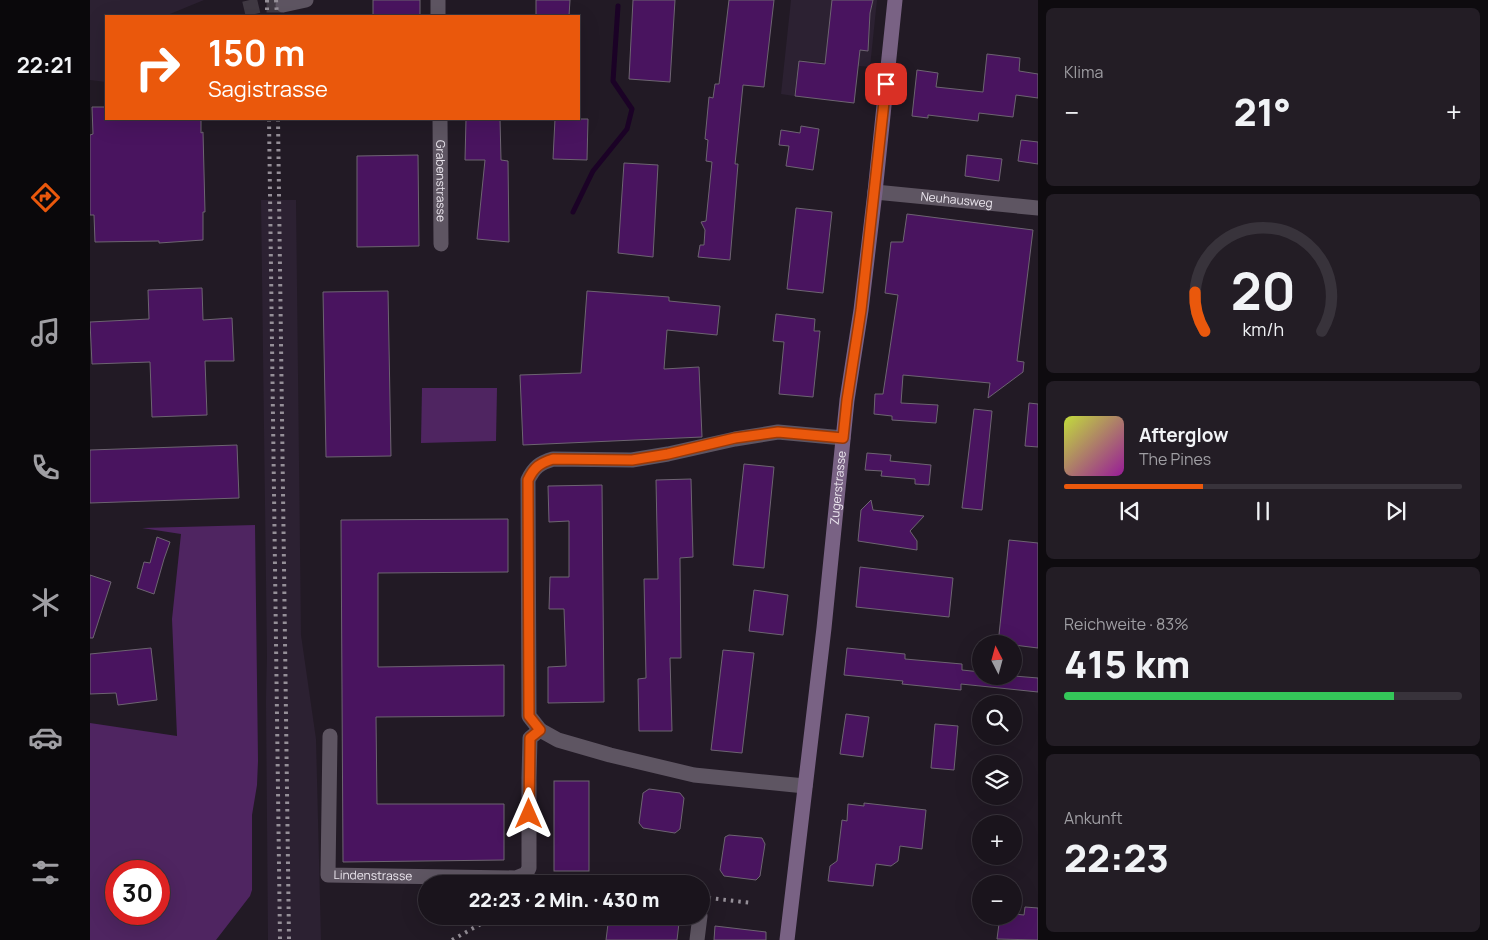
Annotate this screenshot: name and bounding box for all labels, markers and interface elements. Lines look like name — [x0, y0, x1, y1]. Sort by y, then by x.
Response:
text: 150 m — [208, 29, 305, 77]
icon: right — [125, 35, 190, 100]
text: 22:21 — [17, 50, 73, 80]
text: Klima — [1064, 61, 1103, 83]
pin — [865, 63, 907, 105]
icon: arrive — [872, 70, 900, 98]
text: Sagistrasse — [208, 74, 328, 104]
text: 21° — [1234, 85, 1291, 137]
text: − — [1064, 93, 1079, 131]
text: + — [1446, 93, 1462, 131]
street label: Grabenstrasse — [432, 140, 450, 222]
icon: directions — [28, 180, 63, 215]
street label: Neuhausweg — [920, 188, 994, 212]
text: 20 — [1230, 255, 1296, 326]
icon: music — [28, 315, 63, 350]
text: km/h — [1242, 317, 1284, 341]
text: Afterglow — [1139, 422, 1228, 448]
text: The Pines — [1139, 448, 1211, 470]
icon: phone — [28, 450, 63, 485]
street label: Zugerstrasse — [825, 450, 850, 526]
icon: previous — [1116, 497, 1144, 525]
icon: pause — [1249, 497, 1277, 525]
icon: next — [1382, 497, 1410, 525]
icon: climate — [28, 585, 63, 620]
text: Reichweite · 83% — [1064, 613, 1189, 635]
north arrow — [972, 635, 1022, 685]
map controls — [972, 635, 1022, 925]
text: 415 km — [1064, 637, 1190, 689]
button: search — [972, 695, 1022, 745]
icon: car — [28, 720, 63, 755]
button: layers — [972, 755, 1022, 805]
position arrow — [502, 787, 554, 839]
text: Ankunft — [1064, 807, 1123, 829]
button: + — [972, 815, 1022, 865]
text: 22:23 — [1064, 831, 1169, 883]
icon: filters — [28, 855, 63, 890]
speed limit sign: 30 — [105, 860, 170, 925]
street label: Lindenstrasse — [334, 866, 412, 884]
button: − — [972, 875, 1022, 925]
text: 22:23 · 2 Min. · 430 m — [469, 887, 659, 913]

